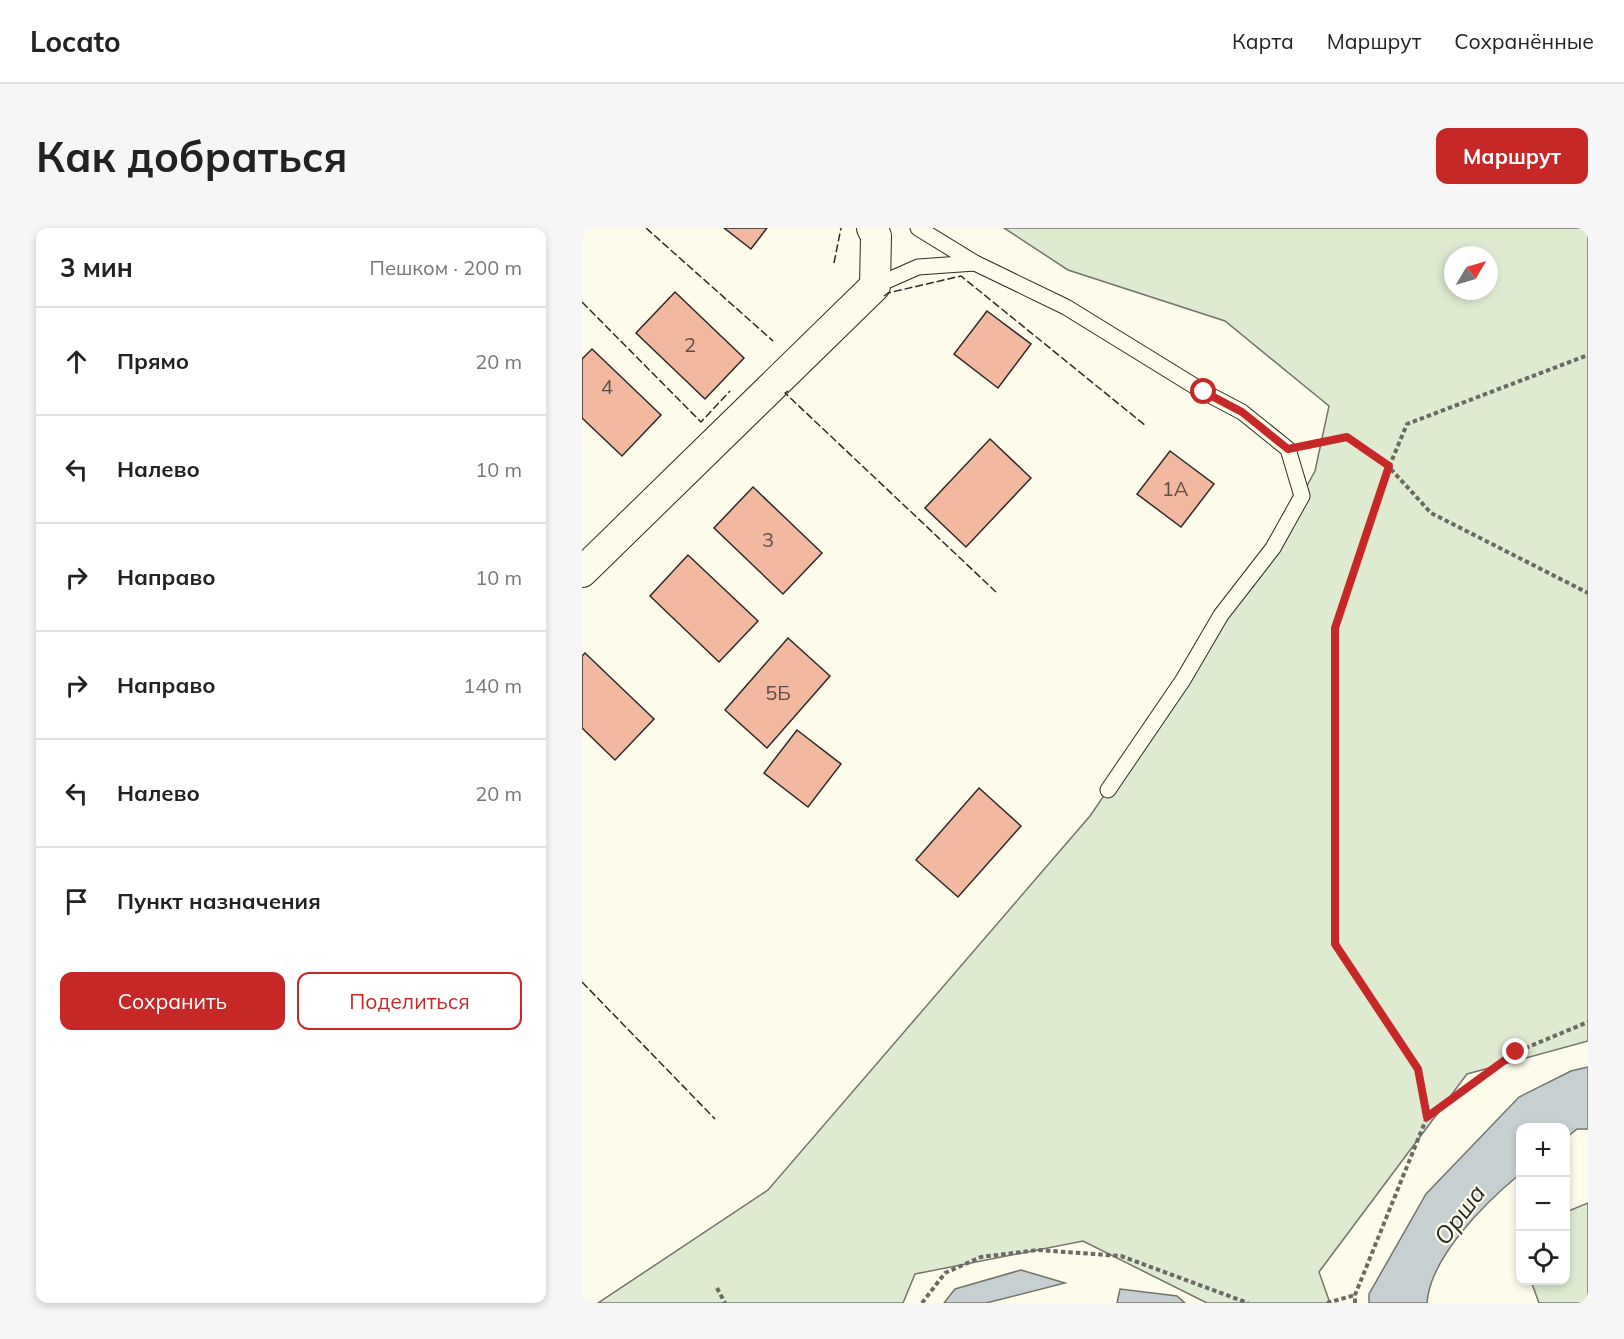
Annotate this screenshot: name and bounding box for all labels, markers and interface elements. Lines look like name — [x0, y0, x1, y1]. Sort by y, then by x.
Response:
text: Locato — [30, 24, 121, 59]
text: Карта — [1232, 28, 1294, 54]
text: Маршрут — [1327, 28, 1421, 54]
text: Сохранённые — [1454, 28, 1594, 54]
button: Маршрут — [1436, 128, 1588, 184]
text: Как добраться — [36, 130, 348, 183]
north arrow — [1444, 246, 1498, 300]
text: 3 мин — [60, 251, 133, 284]
text: Пешком · 200 m — [370, 255, 522, 280]
house number: 2 — [684, 332, 696, 357]
icon: ahead — [60, 345, 93, 378]
text: Прямо — [117, 347, 189, 375]
text: 20 m — [475, 349, 522, 374]
house number: 4 — [601, 374, 613, 399]
route start — [1190, 378, 1216, 404]
icon: left — [60, 453, 93, 486]
text: Налево — [117, 455, 200, 483]
text: 10 m — [475, 457, 522, 482]
house number: 1А — [1162, 476, 1189, 501]
house number: 3 — [762, 527, 774, 552]
icon: right — [60, 561, 93, 594]
text: Направо — [117, 563, 215, 591]
text: 10 m — [475, 565, 522, 590]
icon: right — [60, 669, 93, 702]
text: Направо — [117, 671, 215, 699]
text: 140 m — [463, 673, 522, 698]
house number: 5Б — [765, 680, 791, 705]
icon: left — [60, 777, 93, 810]
text: Налево — [117, 779, 200, 807]
text: 20 m — [475, 781, 522, 806]
icon: arrive — [60, 885, 93, 918]
text: Пункт назначения — [117, 887, 321, 915]
button: Сохранить — [60, 972, 285, 1030]
button: Поделиться — [297, 972, 522, 1030]
route end — [1502, 1038, 1528, 1064]
map controls — [1516, 1123, 1570, 1285]
button: + — [1516, 1123, 1570, 1177]
button: − — [1516, 1177, 1570, 1231]
water label: Орша — [1427, 1178, 1491, 1250]
button: locate — [1516, 1231, 1570, 1285]

